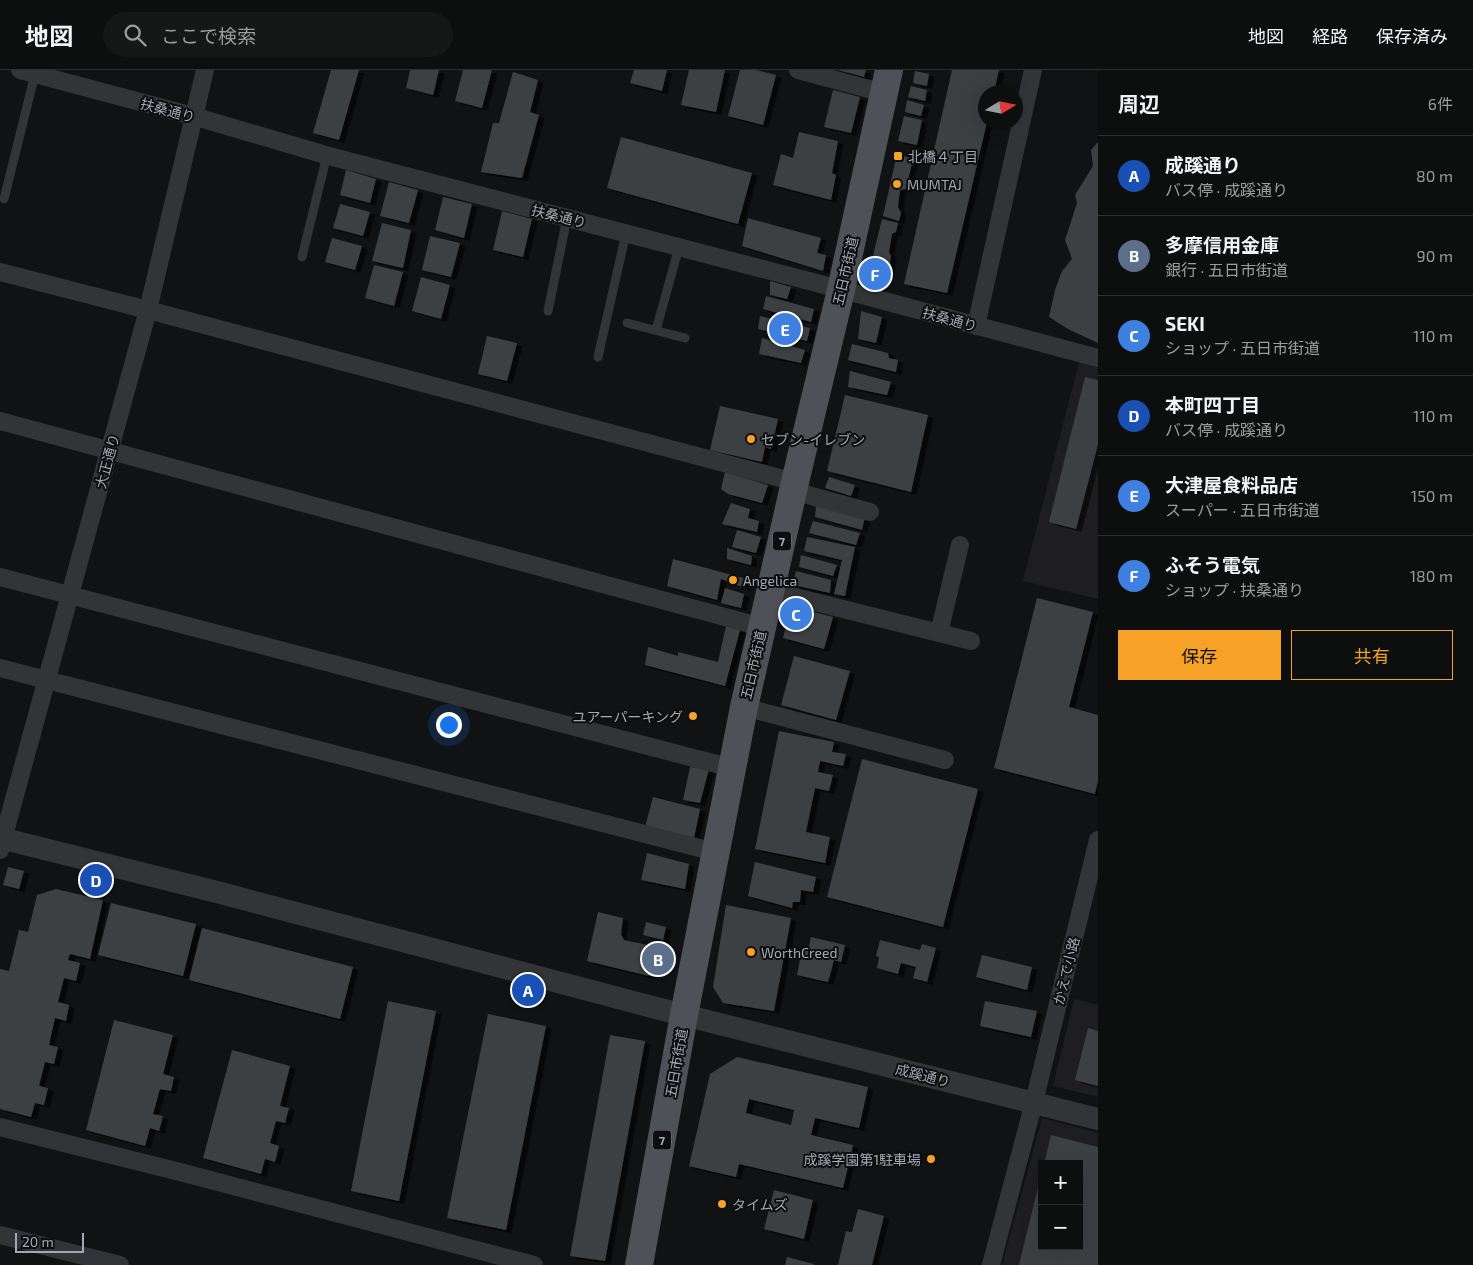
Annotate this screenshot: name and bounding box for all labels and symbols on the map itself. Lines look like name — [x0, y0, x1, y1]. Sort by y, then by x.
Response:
north arrow — [978, 85, 1023, 130]
street label: 扶桑通り — [139, 95, 197, 125]
place label: 北橋４丁目 — [908, 148, 978, 165]
marker: 北橋４丁目 — [892, 150, 904, 162]
place label: MUMTAJ — [907, 176, 962, 193]
marker: MUMTAJ — [891, 178, 903, 190]
street label: 扶桑通り — [530, 201, 588, 231]
street label: 五日市街道 — [829, 235, 861, 307]
pin: F — [859, 255, 891, 293]
street label: 扶桑通り — [921, 304, 979, 334]
pin: E — [769, 310, 801, 348]
place label: セブン-イレブン — [761, 431, 865, 448]
street label: 大正通り — [92, 432, 122, 490]
marker: セブン-イレブン — [745, 433, 757, 445]
road number: 7 — [773, 532, 791, 551]
place label: Angelica — [743, 572, 797, 589]
marker: Angelica — [727, 574, 739, 586]
pin: C — [780, 595, 812, 633]
street label: 五日市街道 — [737, 629, 769, 701]
place label: ユアーパーキング — [572, 708, 683, 725]
marker: ユアーパーキング — [687, 710, 699, 722]
your location — [436, 712, 462, 738]
pin: D — [80, 861, 112, 899]
street label: かえで小路 — [1049, 935, 1083, 1007]
pin: B — [642, 940, 674, 978]
place label: WorthCreed — [761, 944, 838, 961]
marker: WorthCreed — [745, 946, 757, 958]
pin: A — [512, 971, 544, 1009]
street label: 五日市街道 — [662, 1027, 690, 1099]
street label: 成蹊通り — [894, 1060, 952, 1090]
road number: 7 — [653, 1130, 671, 1150]
place label: 成蹊学園第1駐車場 — [803, 1151, 921, 1168]
marker: 成蹊学園第1駐車場 — [925, 1153, 937, 1165]
place label: タイムズ — [732, 1196, 788, 1213]
marker: タイムズ — [716, 1198, 728, 1210]
scale bar — [15, 1230, 84, 1253]

